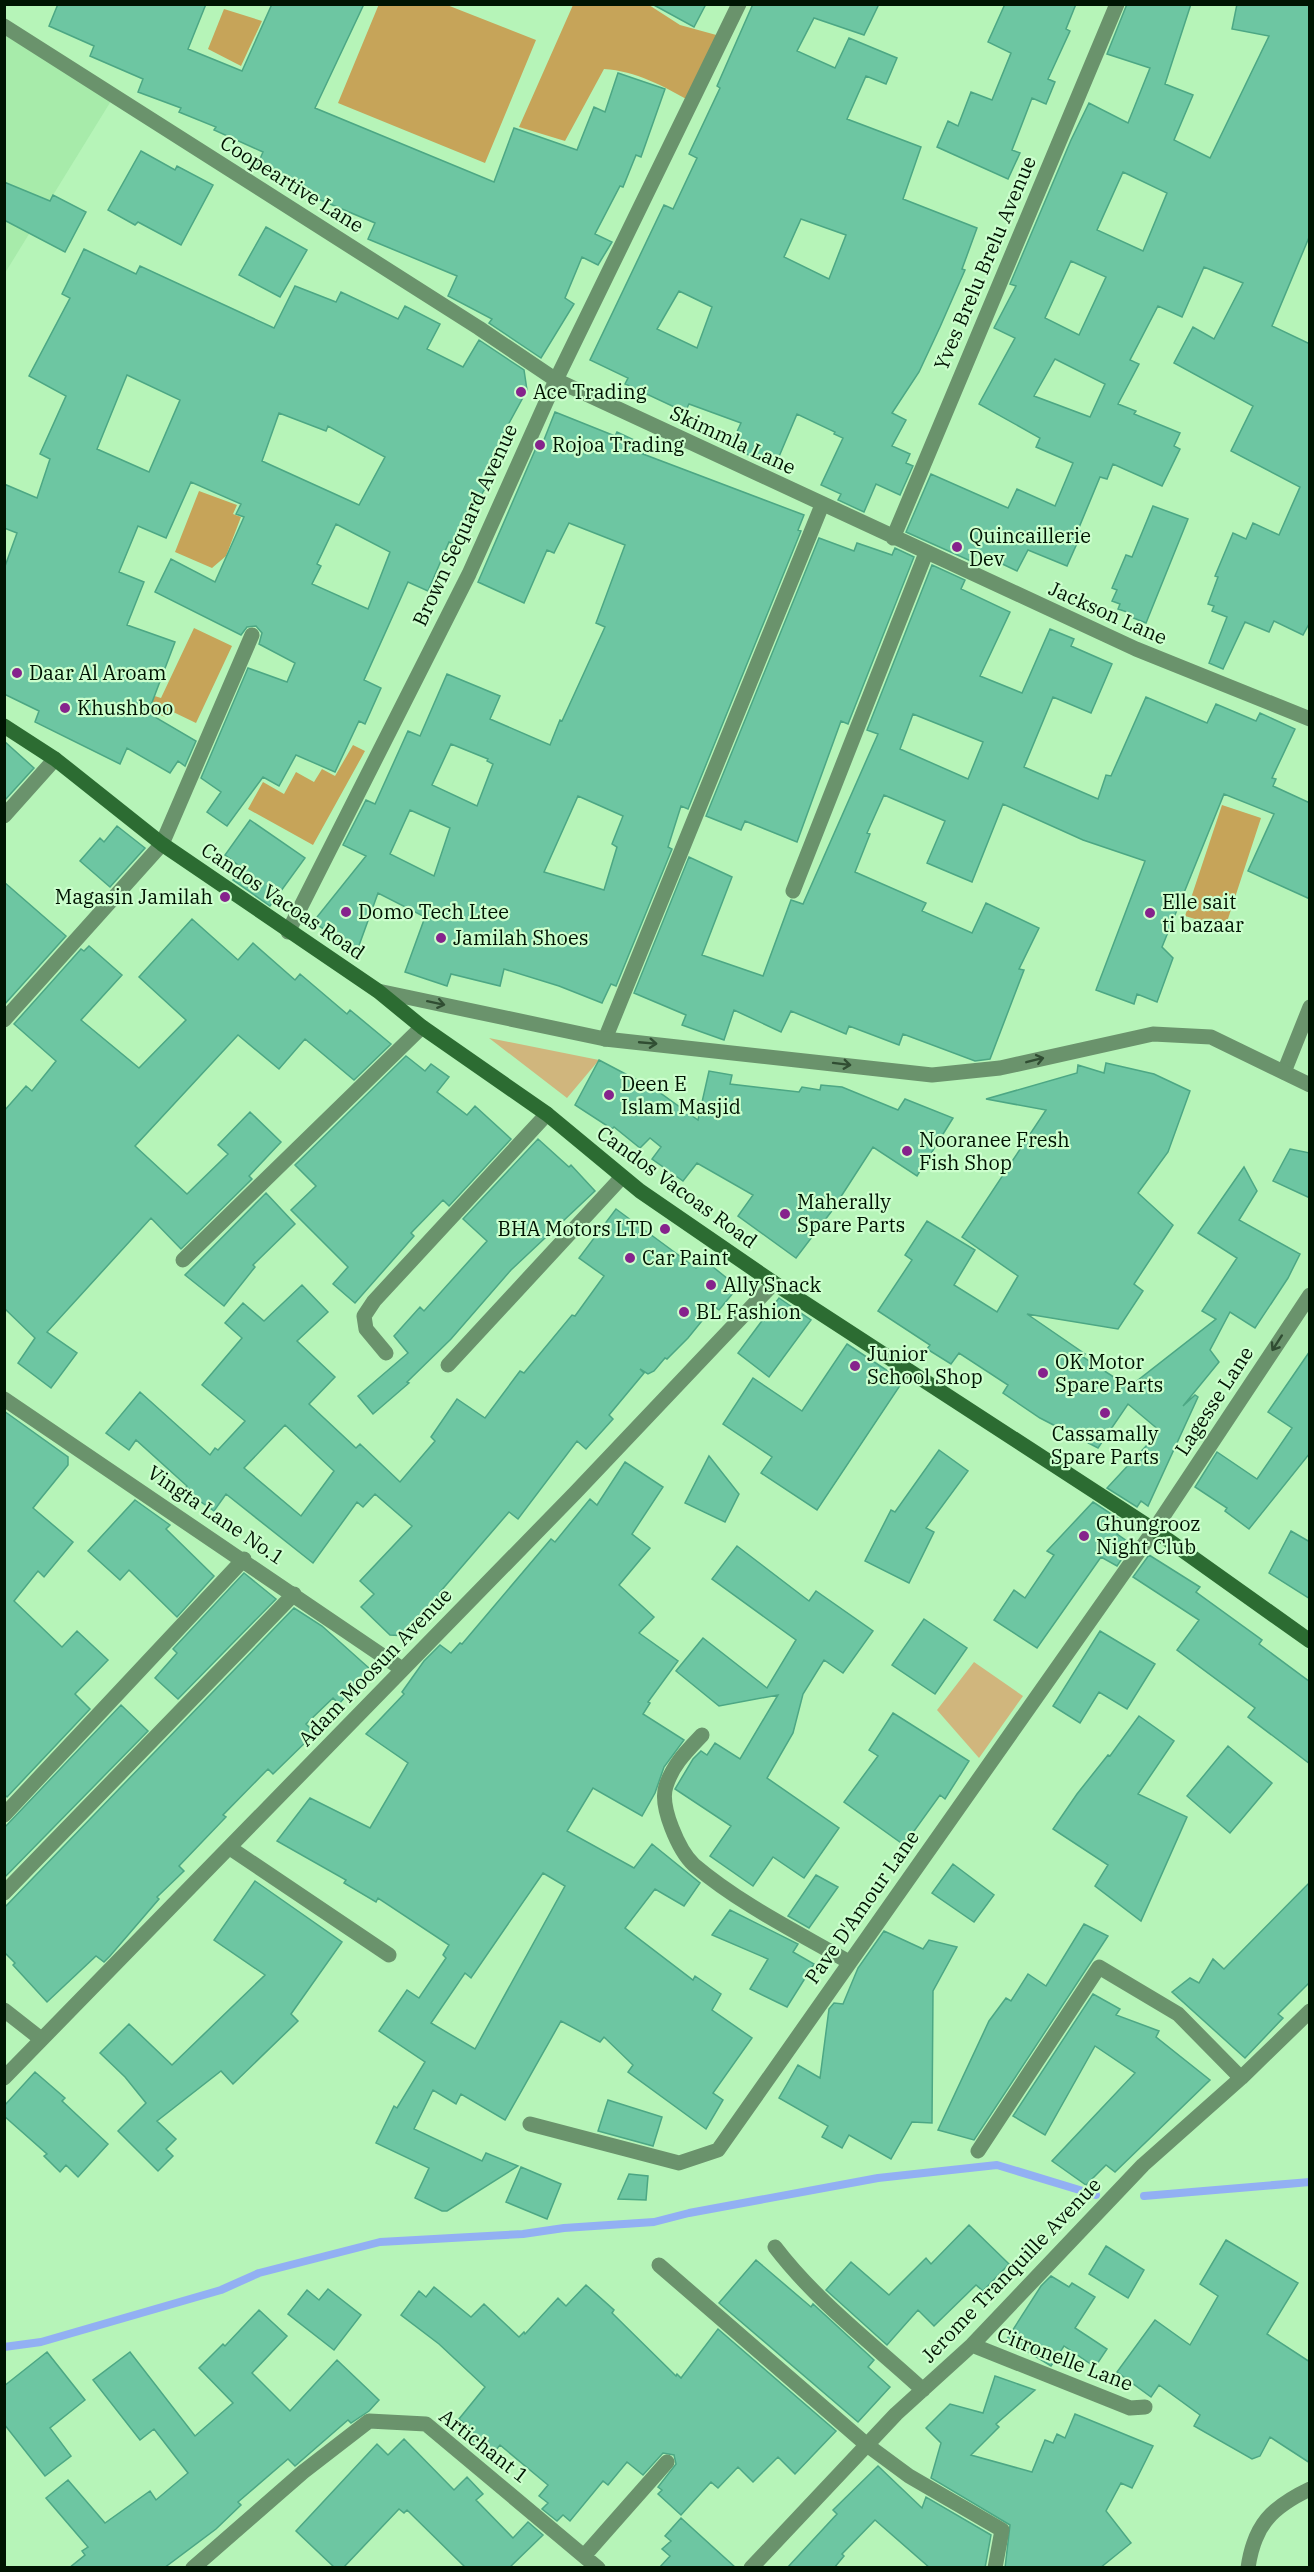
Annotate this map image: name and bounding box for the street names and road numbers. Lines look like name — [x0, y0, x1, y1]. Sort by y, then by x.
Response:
street label: Coopeartive Lane — [215, 129, 369, 239]
street label: Yves Brelu Brelu Avenue — [927, 152, 1042, 374]
street label: Skimmla Lane — [666, 399, 800, 480]
street label: Brown Sequard Avenue — [406, 419, 523, 630]
street label: Jackson Lane — [1045, 574, 1172, 651]
street label: Candos Vacoas Road — [196, 836, 370, 965]
street label: Candos Vacoas Road — [592, 1119, 763, 1254]
street label: Lagesse Lane — [1168, 1341, 1259, 1461]
street label: Vingta Lane No.1 — [142, 1459, 290, 1570]
street label: Adam Moosun Avenue — [292, 1582, 457, 1752]
street label: Pave D'Amour Lane — [798, 1824, 925, 1989]
street label: Jerome Tranquille Avenue — [915, 2171, 1106, 2368]
street label: Citronelle Lane — [993, 2320, 1137, 2397]
street label: Artichant 1 — [434, 2402, 535, 2489]

